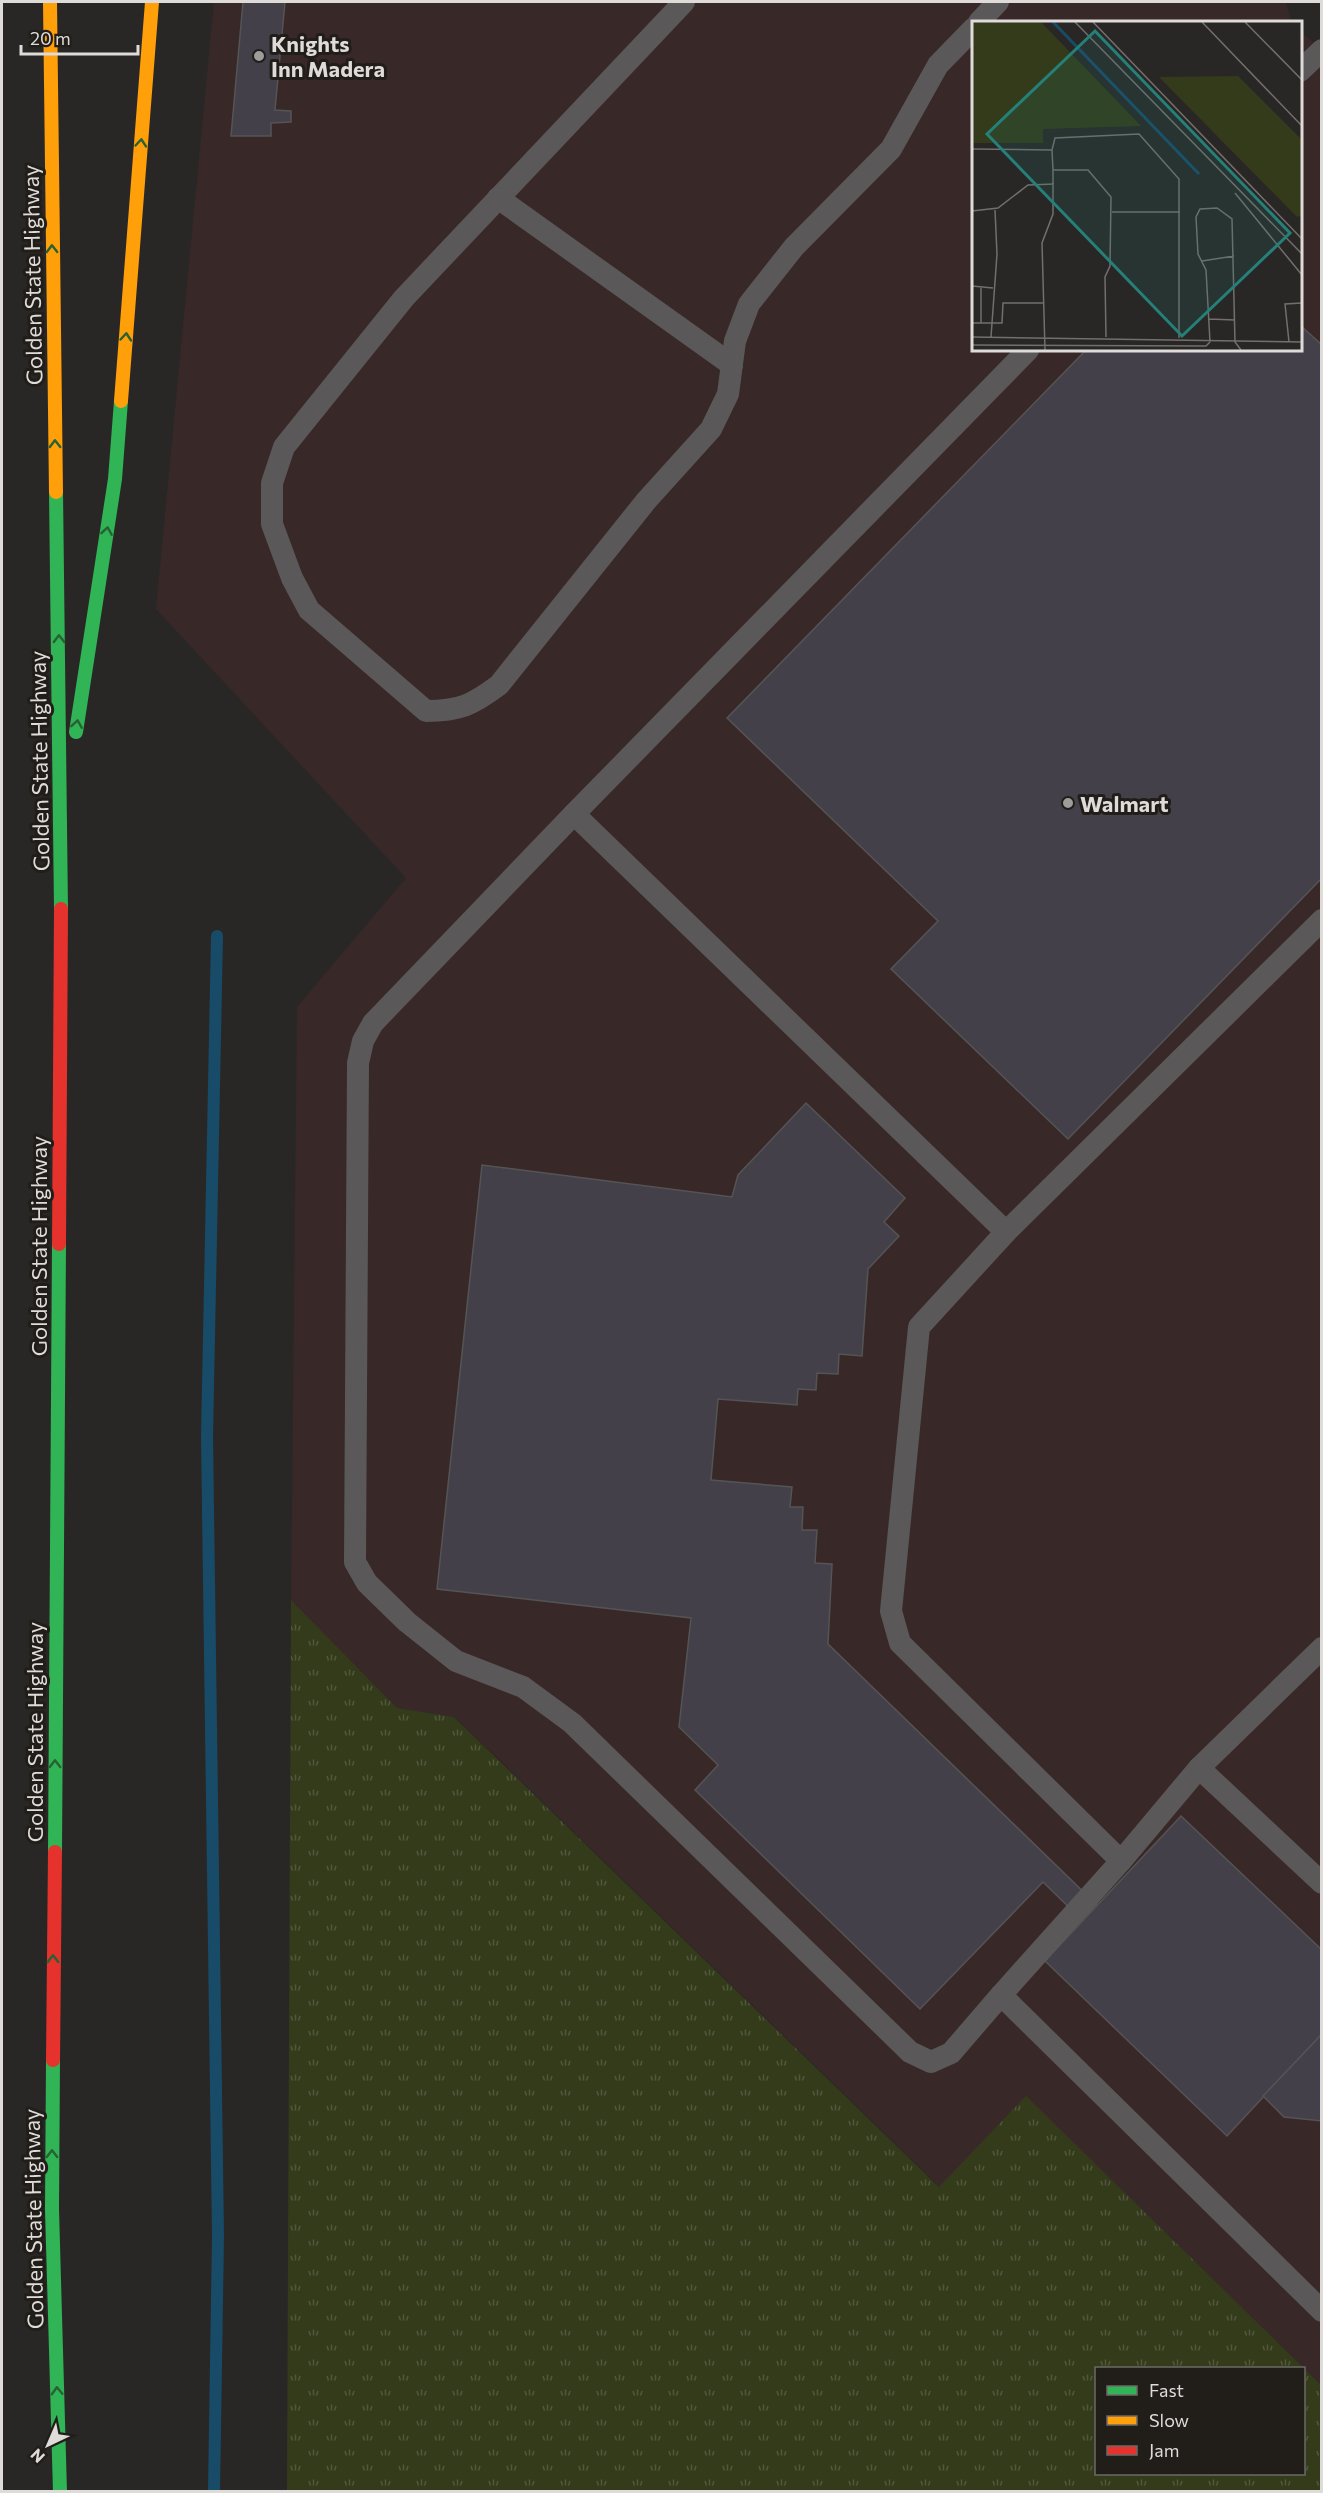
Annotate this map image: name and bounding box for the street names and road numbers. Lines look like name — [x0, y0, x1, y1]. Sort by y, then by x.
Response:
street label: Golden State Highway — [17, 165, 47, 385]
street label: Golden State Highway — [24, 651, 54, 871]
street label: Golden State Highway — [25, 1136, 52, 1356]
street label: Golden State Highway — [21, 1622, 48, 1842]
street label: Golden State Highway — [18, 2109, 48, 2329]

